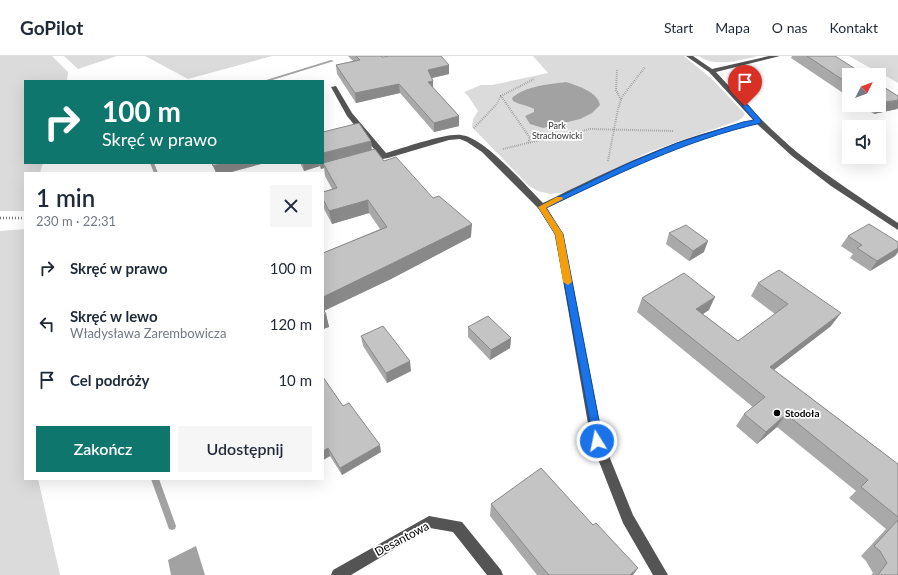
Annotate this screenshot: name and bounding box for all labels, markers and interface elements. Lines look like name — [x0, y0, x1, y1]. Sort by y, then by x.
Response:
text: GoPilot — [20, 16, 83, 39]
text: Start — [664, 19, 693, 36]
text: Mapa — [715, 19, 750, 36]
text: O nas — [772, 19, 807, 36]
text: Kontakt — [829, 19, 878, 36]
pin — [728, 65, 762, 106]
north arrow — [842, 68, 886, 112]
map controls — [842, 68, 886, 164]
icon: arrive — [734, 71, 756, 93]
text: 100 m — [102, 94, 181, 128]
icon: right — [36, 96, 88, 148]
park label: Park Strachowicki — [532, 120, 582, 141]
button: sound — [842, 120, 886, 164]
text: Skręć w prawo — [102, 128, 217, 150]
text: 1 min — [36, 183, 95, 212]
button: close — [270, 185, 312, 227]
text: 230 m · 22:31 — [36, 213, 116, 229]
icon: right — [36, 257, 58, 279]
text: Skręć w prawo — [70, 259, 168, 277]
text: 100 m — [270, 259, 312, 277]
text: Skręć w lewo — [70, 307, 158, 325]
icon: left — [36, 313, 58, 335]
text: 120 m — [270, 315, 312, 333]
text: Władysława Zarembowicza — [70, 325, 226, 341]
icon: arrive — [36, 369, 58, 391]
text: Cel podróży — [70, 371, 149, 389]
text: 10 m — [278, 371, 312, 389]
place label: Stodoła — [785, 407, 819, 419]
marker: Stodoła — [772, 408, 782, 418]
position arrow — [576, 420, 618, 462]
button: Zakończ — [36, 426, 170, 472]
button: Udostępnij — [178, 426, 312, 472]
street label: Desantowa — [372, 518, 432, 559]

